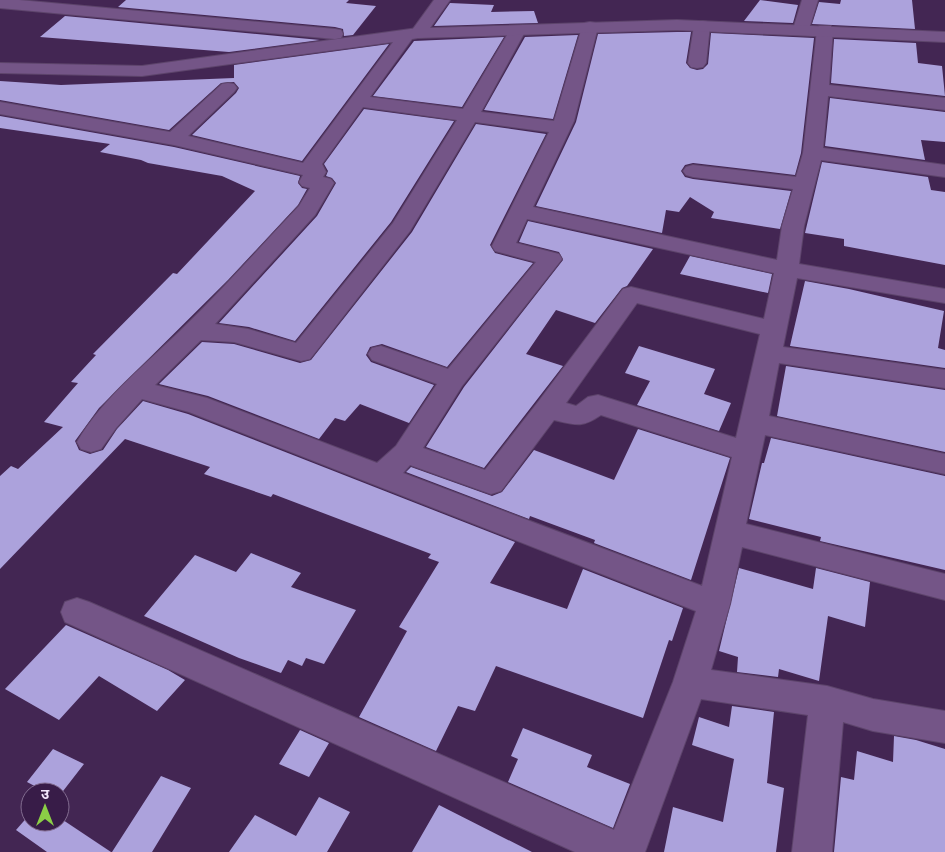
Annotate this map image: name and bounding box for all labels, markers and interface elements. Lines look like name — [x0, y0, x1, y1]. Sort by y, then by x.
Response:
north arrow — [20, 782, 70, 832]
text: उ — [41, 787, 50, 802]

